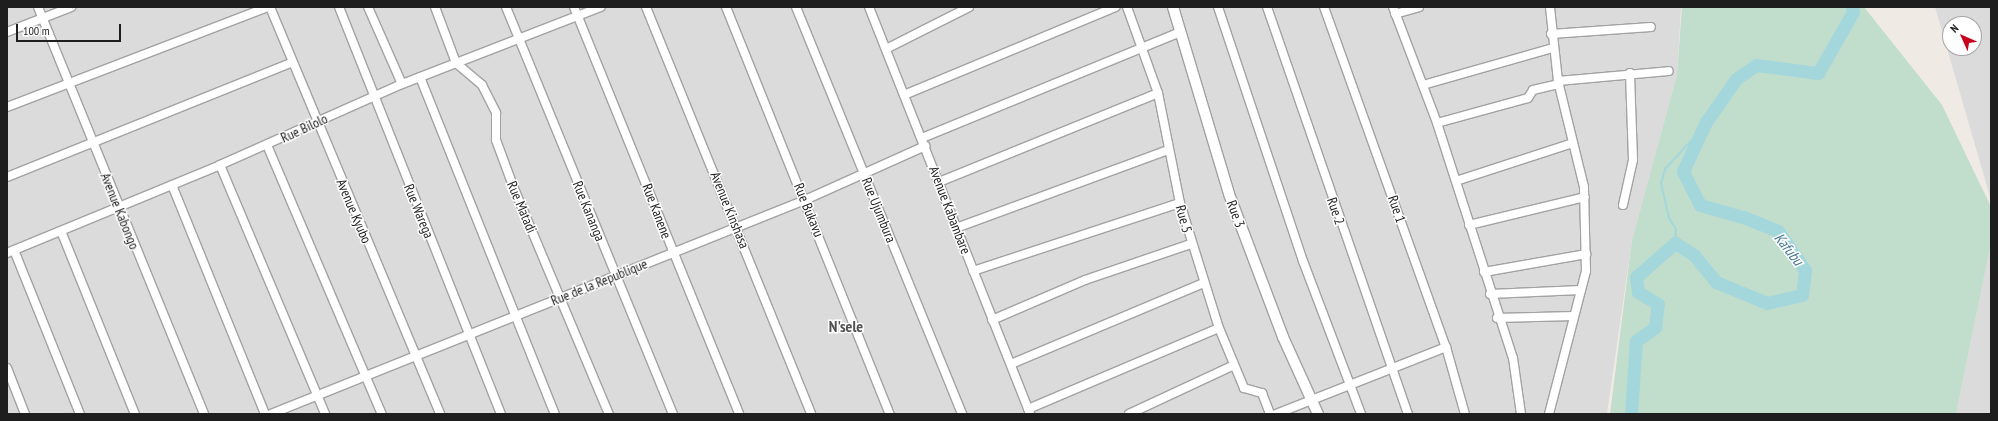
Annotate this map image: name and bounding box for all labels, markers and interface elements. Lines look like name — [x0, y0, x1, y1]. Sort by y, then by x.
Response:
scale bar — [18, 16, 123, 42]
north arrow — [1942, 16, 1982, 56]
text: N — [1947, 21, 1961, 35]
text: 100 m — [23, 23, 50, 38]
street label: Rue Bilolo — [278, 110, 330, 146]
street label: Avenue Kabambare — [926, 164, 974, 256]
street label: Avenue Kinshasa — [707, 169, 753, 251]
street label: Avenue Kabongo — [97, 170, 143, 252]
street label: Rue Ujumbura — [858, 175, 900, 245]
street label: Avenue Kyubo — [333, 176, 375, 246]
street label: Rue Matadi — [504, 179, 540, 235]
street label: Rue Kananga — [569, 179, 609, 243]
street label: Rue Warega — [400, 181, 438, 241]
street label: Rue Kanene — [639, 181, 675, 241]
street label: Rue Bukavu — [791, 181, 827, 239]
street label: Rue 1 — [1385, 193, 1409, 225]
street label: Rue 2 — [1324, 195, 1348, 227]
street label: Rue 3 — [1223, 198, 1249, 230]
street label: Rue 5 — [1172, 203, 1196, 235]
water label: Kafubu — [1771, 229, 1807, 269]
street label: Rue de la Republique — [548, 255, 650, 309]
district label: N'sele — [829, 316, 863, 336]

